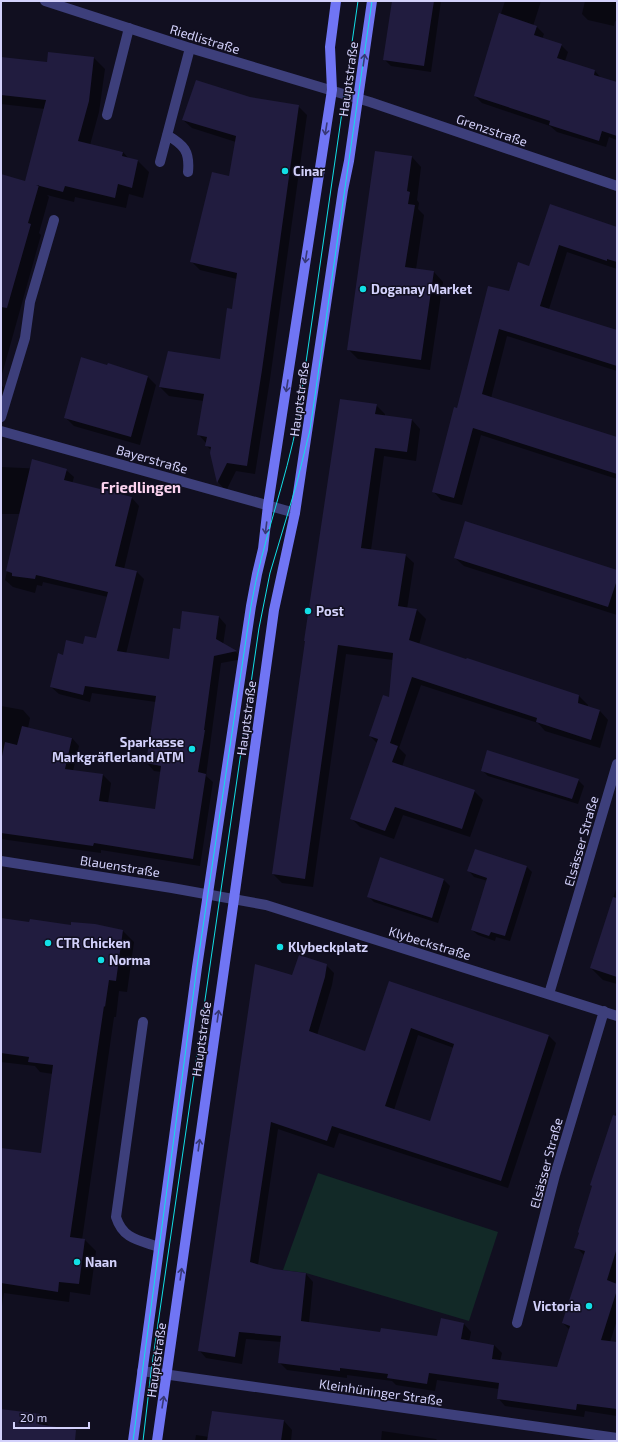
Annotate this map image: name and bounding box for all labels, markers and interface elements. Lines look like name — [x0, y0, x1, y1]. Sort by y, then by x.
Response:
street label: Riedlistraße — [168, 21, 242, 57]
street label: Hauptstraße — [335, 41, 361, 117]
one-way arrow — [360, 54, 368, 67]
street label: Grenzstraße — [454, 110, 530, 150]
one-way arrow — [322, 122, 330, 135]
place label: Cinar — [293, 163, 325, 179]
marker: Cinar — [280, 166, 290, 176]
one-way arrow — [302, 250, 310, 263]
place label: Doganay Market — [371, 281, 473, 297]
marker: Doganay Market — [358, 284, 368, 294]
street label: Hauptstraße — [286, 361, 312, 437]
one-way arrow — [283, 379, 291, 392]
street label: Bayerstraße — [114, 441, 190, 477]
district label: Friedlingen — [101, 478, 181, 496]
one-way arrow — [262, 521, 269, 534]
place label: Post — [316, 603, 345, 619]
marker: Post — [303, 606, 313, 616]
street label: Hauptstraße — [233, 680, 259, 756]
place label: Sparkasse Markgräflerland ATM — [52, 734, 184, 765]
marker: Sparkasse Markgräflerland ATM — [187, 744, 197, 754]
street label: Elsässer Straße — [560, 794, 602, 888]
street label: Blauenstraße — [79, 852, 161, 880]
street label: Klybeckstraße — [387, 923, 473, 963]
place label: CTR Chicken — [56, 935, 131, 951]
marker: CTR Chicken — [43, 938, 53, 948]
place label: Klybeckplatz — [288, 939, 368, 955]
marker: Klybeckplatz — [275, 942, 285, 952]
place label: Norma — [109, 952, 150, 968]
marker: Norma — [96, 955, 106, 965]
street label: Hauptstraße — [188, 1001, 214, 1077]
one-way arrow — [214, 1010, 222, 1023]
street label: Elsässer Straße — [526, 1116, 566, 1210]
one-way arrow — [195, 1139, 203, 1152]
place label: Naan — [85, 1254, 117, 1270]
marker: Naan — [72, 1257, 82, 1267]
one-way arrow — [177, 1268, 185, 1281]
place label: Victoria — [533, 1298, 581, 1314]
marker: Victoria — [584, 1301, 594, 1311]
street label: Hauptstraße — [143, 1322, 169, 1398]
street label: Kleinhüninger Straße — [318, 1375, 444, 1409]
one-way arrow — [159, 1396, 167, 1409]
scale bar — [14, 1404, 89, 1430]
text: 20 m — [20, 1410, 47, 1424]

